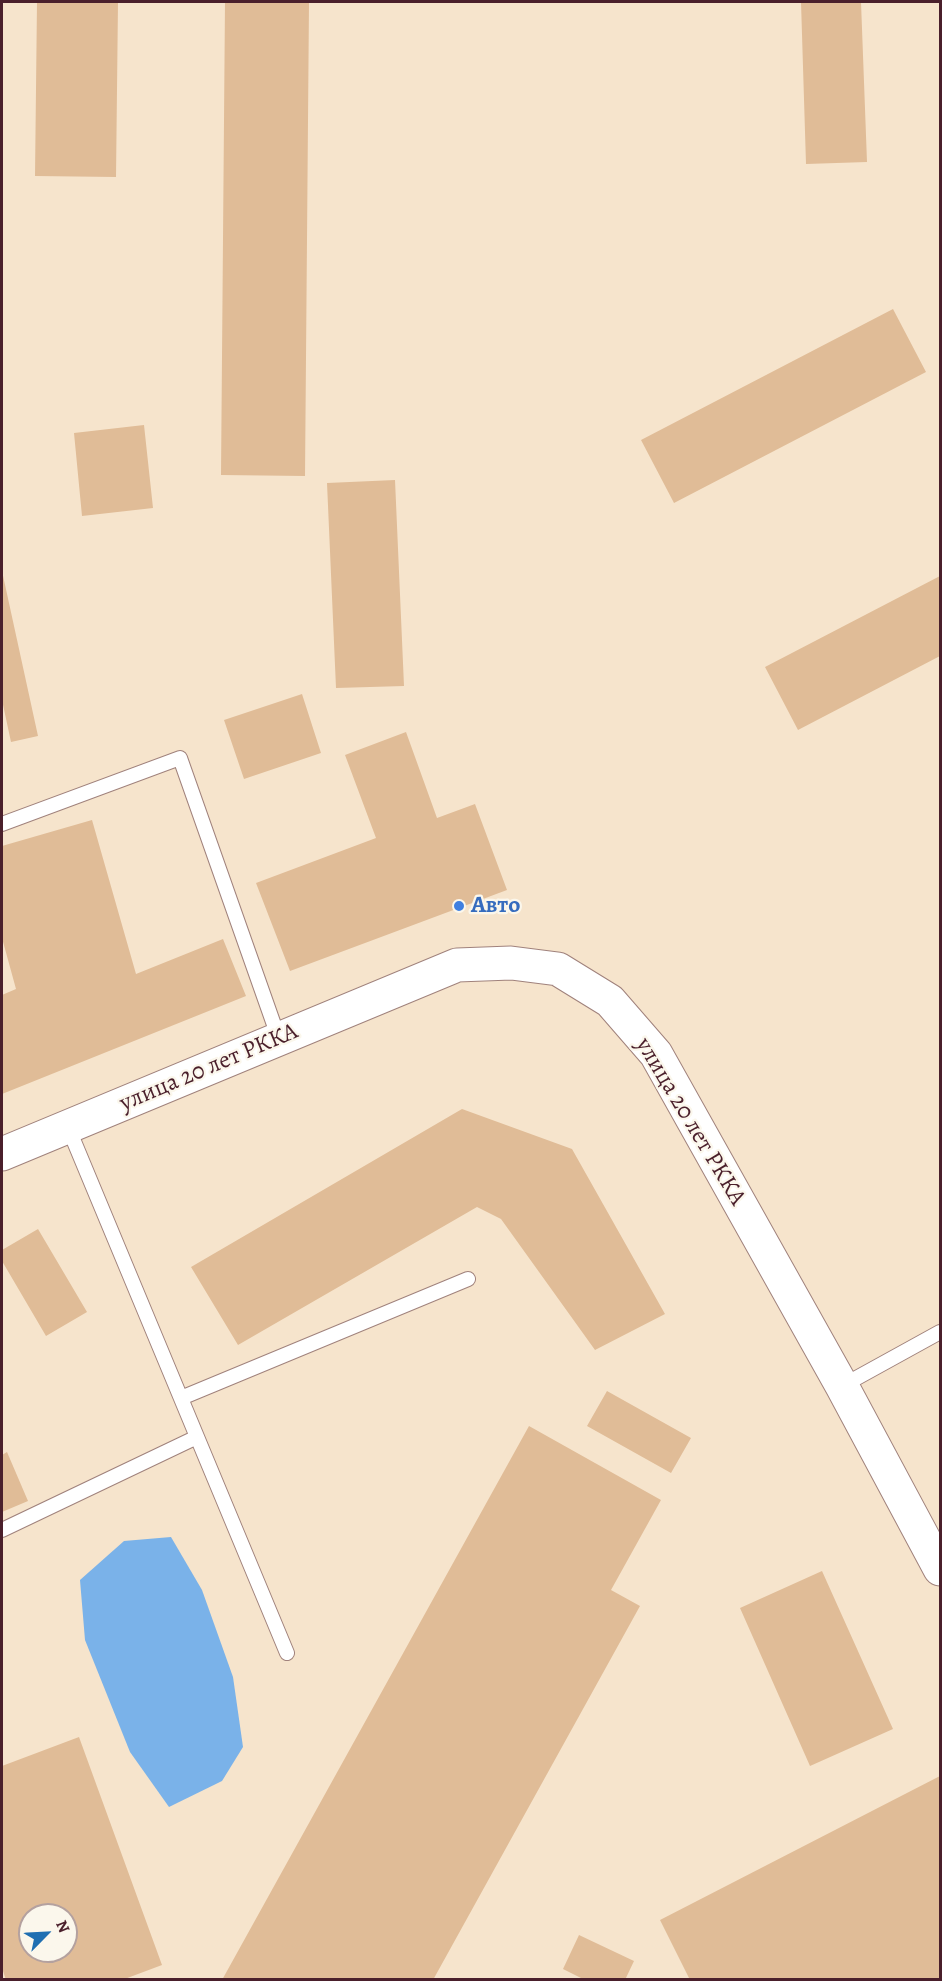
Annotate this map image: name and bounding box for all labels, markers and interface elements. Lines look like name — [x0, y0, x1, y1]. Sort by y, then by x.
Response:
place label: Авто — [471, 892, 520, 920]
marker: Авто — [452, 899, 466, 913]
street label: улица 20 лет РККА — [116, 1017, 302, 1119]
street label: улица 20 лет РККА — [629, 1033, 751, 1211]
north arrow — [18, 1903, 78, 1963]
text: N — [50, 1917, 75, 1936]

